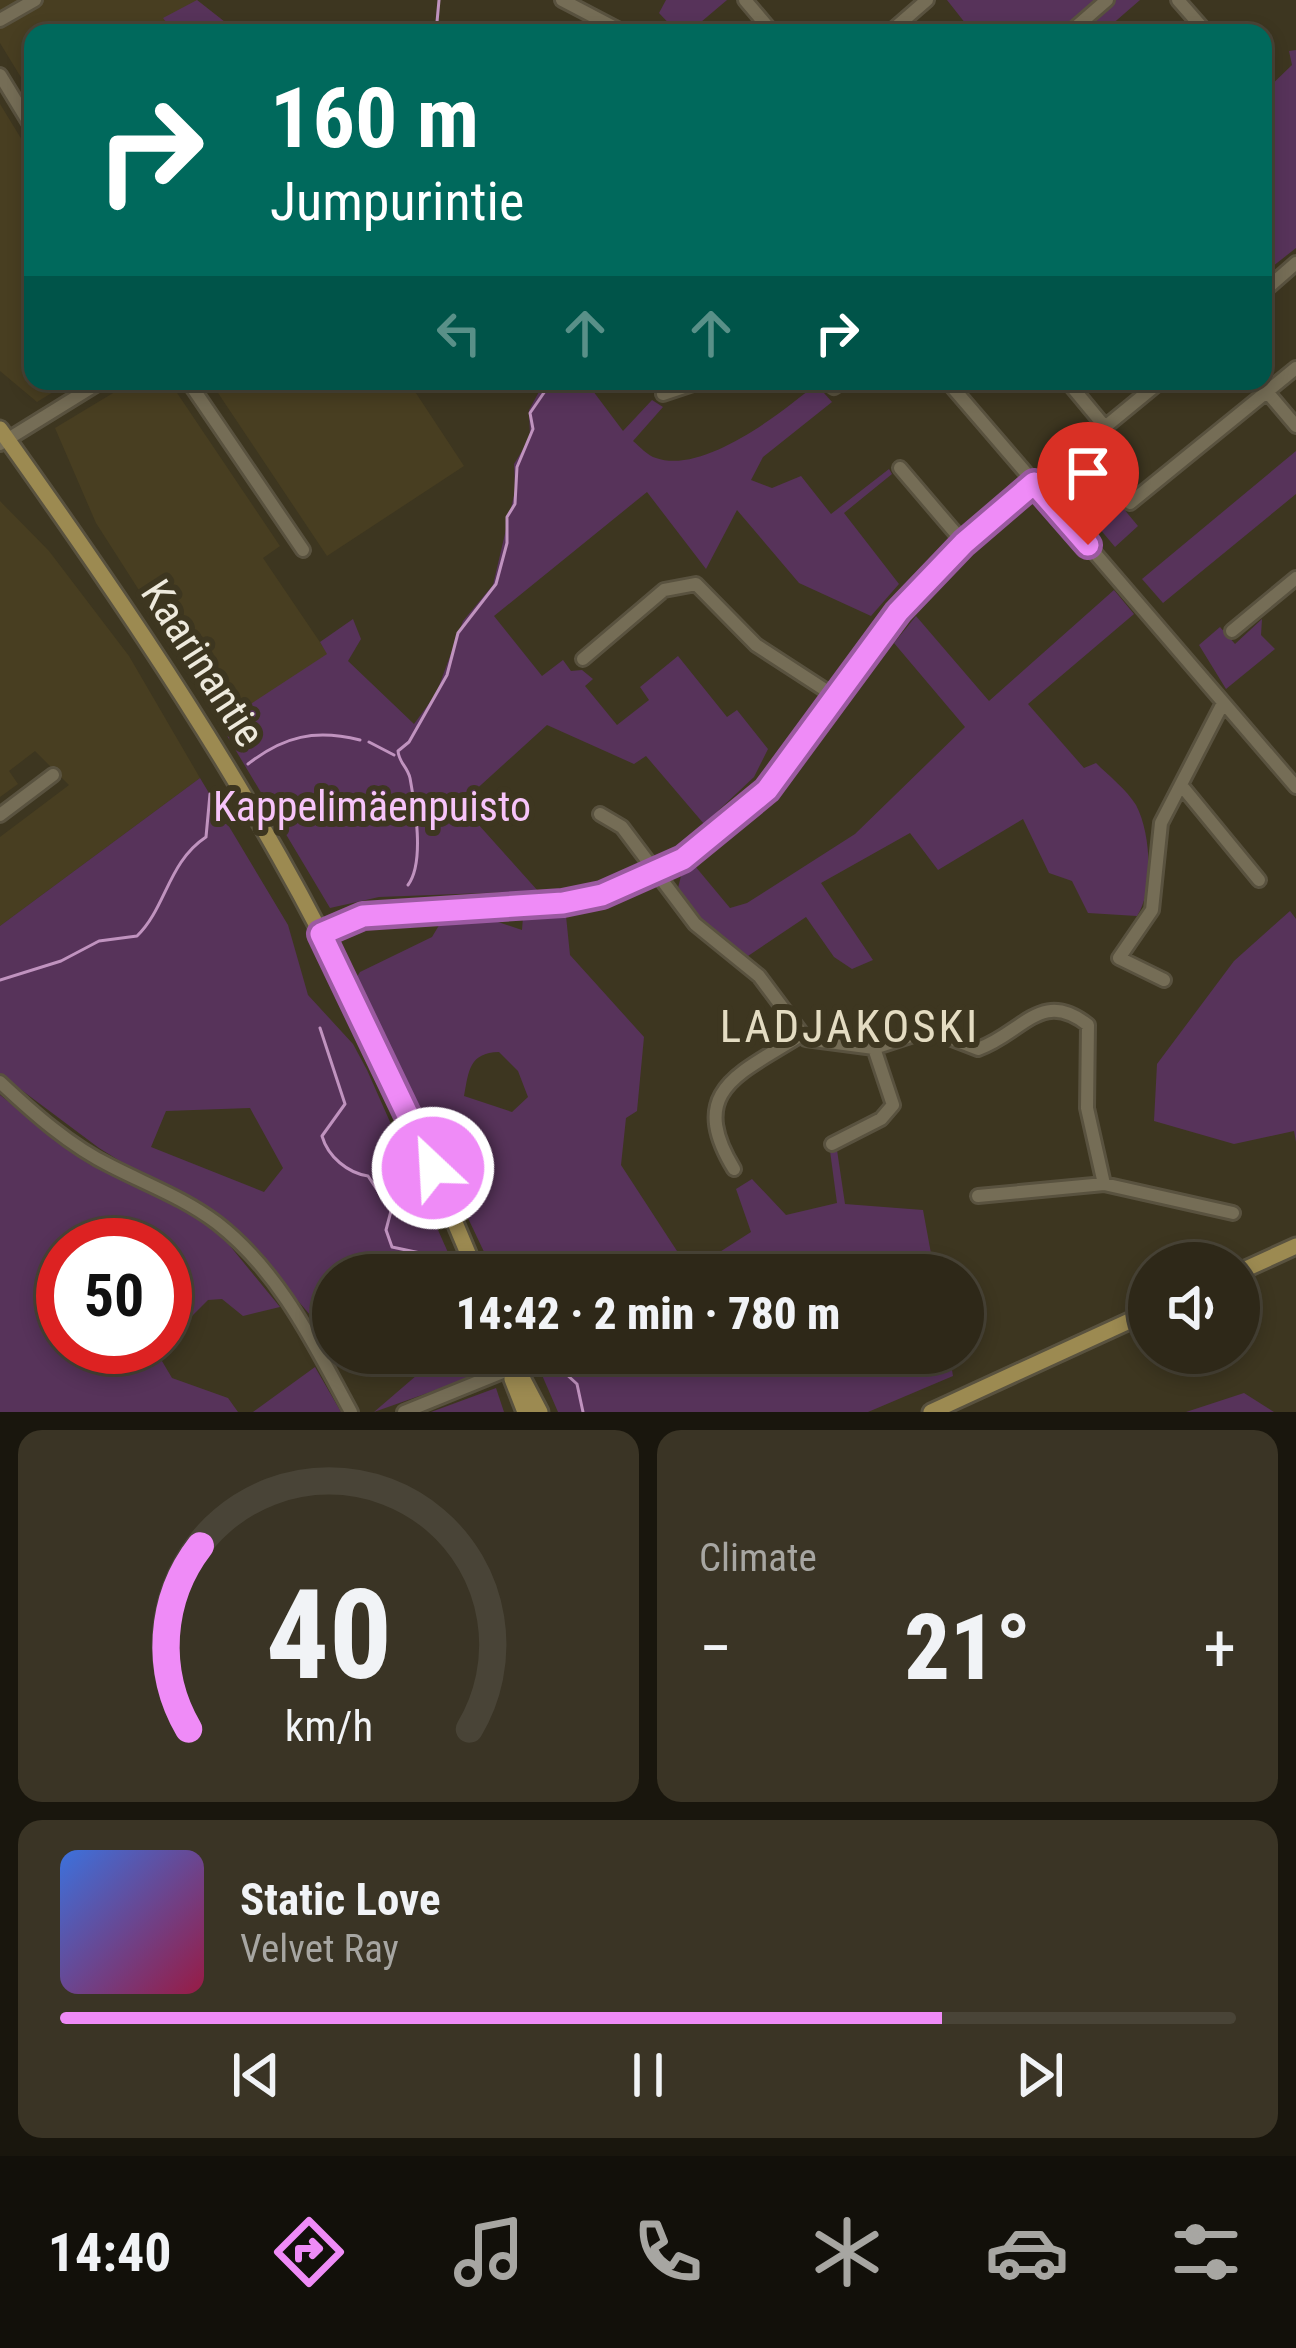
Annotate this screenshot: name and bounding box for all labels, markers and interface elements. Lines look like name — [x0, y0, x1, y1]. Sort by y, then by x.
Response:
text: 160 m — [270, 69, 479, 168]
icon: right — [72, 72, 228, 228]
text: Jumpurintie — [270, 170, 524, 233]
icon: left — [426, 300, 492, 366]
icon: ahead — [552, 300, 618, 366]
icon: ahead — [678, 300, 744, 366]
icon: right — [804, 300, 870, 366]
pin — [1037, 422, 1139, 545]
icon: arrive — [1055, 440, 1121, 506]
street label: Kaarinantie — [131, 571, 275, 755]
park label: Kappelimäenpuisto — [213, 782, 531, 831]
district label: LADJAKOSKI — [720, 1000, 980, 1053]
position arrow — [370, 1105, 496, 1231]
speed limit sign: 50 — [36, 1218, 192, 1374]
map controls — [1128, 1242, 1260, 1374]
button: sound — [1128, 1242, 1260, 1374]
text: 14:42 · 2 min · 780 m — [456, 1287, 840, 1340]
text: Climate — [699, 1535, 817, 1581]
text: 40 — [265, 1562, 392, 1708]
text: 21° — [904, 1596, 1031, 1701]
text: − — [699, 1610, 732, 1687]
text: + — [1203, 1610, 1236, 1687]
text: km/h — [284, 1701, 373, 1751]
text: Static Love — [240, 1873, 441, 1926]
text: Velvet Ray — [240, 1926, 399, 1972]
icon: previous — [223, 2042, 289, 2108]
icon: pause — [615, 2042, 681, 2108]
icon: next — [1007, 2042, 1073, 2108]
icon: directions — [267, 2210, 351, 2294]
icon: music — [447, 2210, 531, 2294]
icon: phone — [626, 2210, 710, 2294]
icon: climate — [805, 2210, 889, 2294]
icon: car — [985, 2210, 1069, 2294]
icon: filters — [1164, 2210, 1248, 2294]
text: 14:40 — [48, 2221, 172, 2284]

